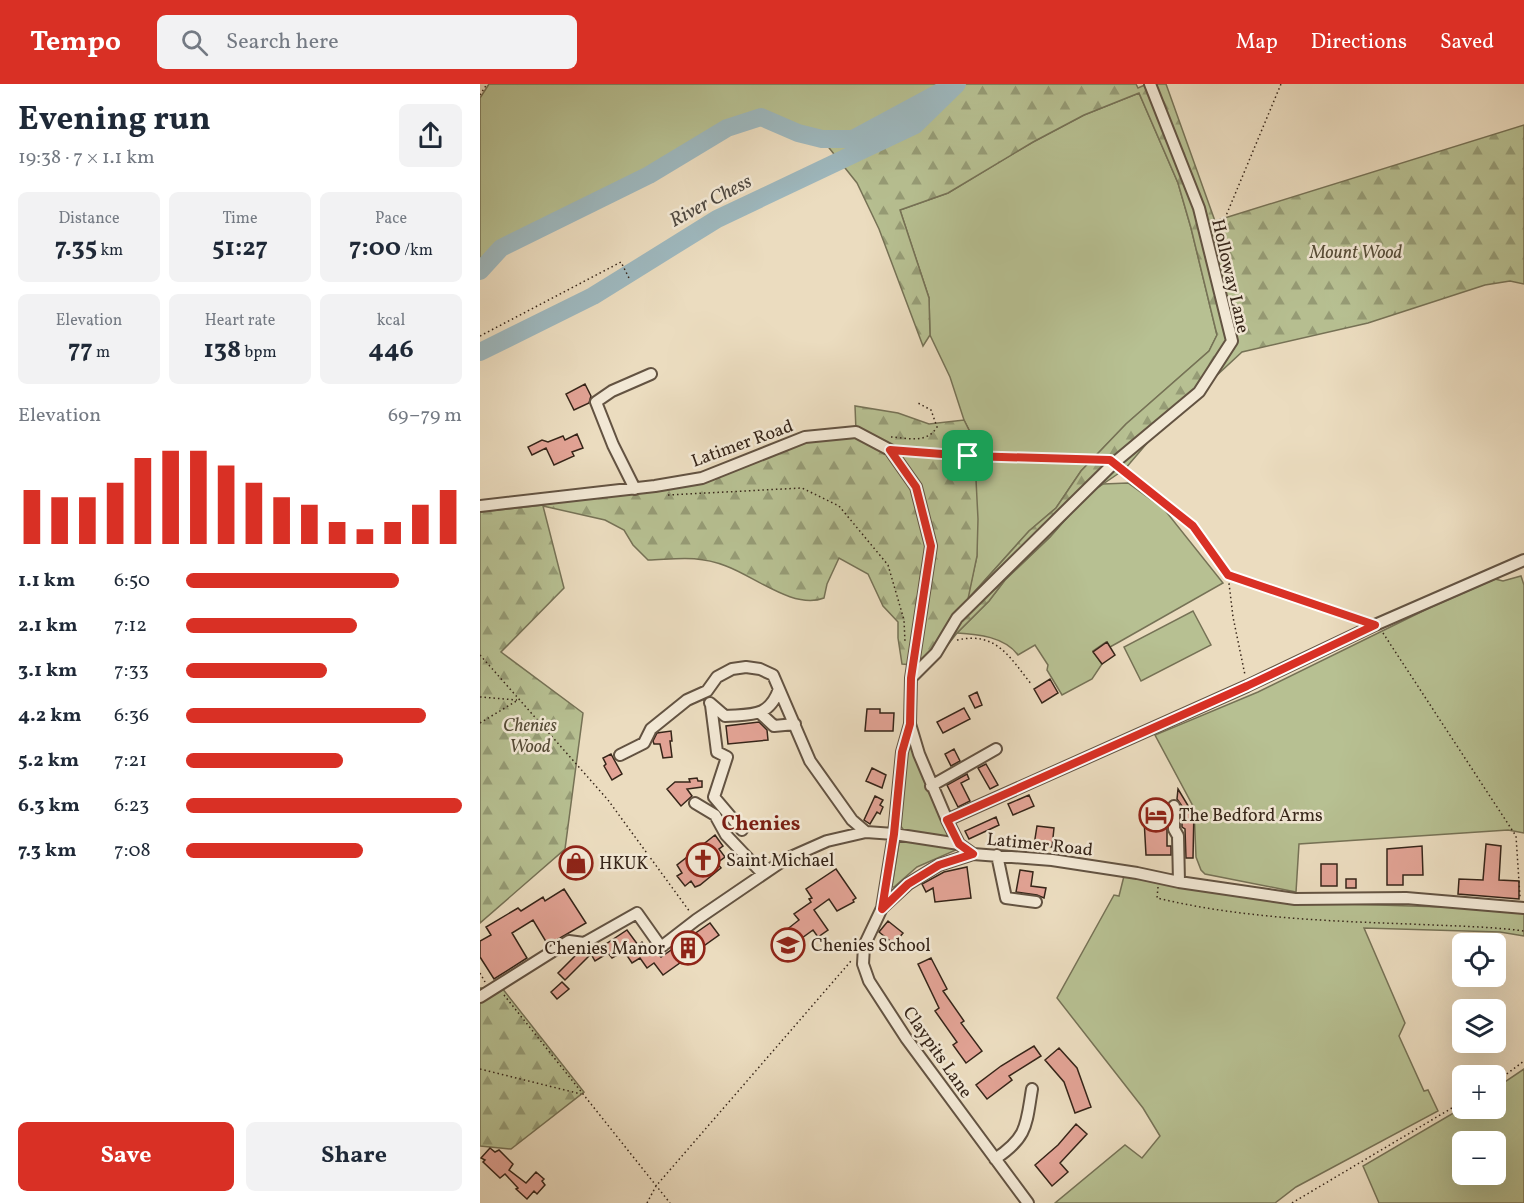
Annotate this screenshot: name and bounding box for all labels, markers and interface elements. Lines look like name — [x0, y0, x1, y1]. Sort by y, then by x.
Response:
search box — [157, 15, 577, 69]
text: Tempo — [30, 23, 121, 62]
icon: search — [178, 26, 211, 59]
text: Search here — [226, 27, 339, 58]
text: Map — [1236, 28, 1278, 57]
text: Directions — [1311, 28, 1407, 57]
text: Saved — [1440, 28, 1494, 57]
text: Evening run — [18, 98, 211, 144]
button: share — [399, 104, 462, 167]
text: 19:38 · 7 × 1.1 km — [18, 144, 155, 172]
water label: River Chess — [665, 168, 758, 235]
text: Distance — [58, 208, 120, 230]
text: Time — [222, 208, 258, 230]
text: Pace — [375, 208, 407, 230]
street label: Holloway Lane — [1204, 217, 1255, 336]
text: 7.35 — [55, 230, 97, 266]
text: 51:27 — [212, 230, 268, 266]
text: 7:00 — [349, 230, 401, 266]
text: km — [97, 240, 123, 262]
text: /km — [401, 240, 433, 262]
park label: Mount Wood — [1309, 241, 1403, 266]
text: Elevation — [56, 310, 122, 332]
text: Heart rate — [205, 310, 275, 332]
text: kcal — [377, 310, 405, 332]
text: 77 — [68, 332, 93, 368]
text: 138 — [203, 332, 241, 368]
text: 446 — [368, 332, 414, 368]
text: m — [93, 342, 110, 364]
text: bpm — [241, 342, 277, 364]
text: Elevation — [18, 402, 101, 430]
text: 69–79 m — [388, 402, 462, 430]
street label: Latimer Road — [688, 414, 797, 474]
pin — [942, 430, 993, 481]
icon: arrive — [951, 439, 984, 472]
text: 1.1 km — [18, 567, 75, 595]
text: 6:50 — [114, 567, 150, 595]
text: 2.1 km — [18, 612, 78, 640]
text: 7:12 — [114, 612, 147, 640]
text: 3.1 km — [18, 657, 77, 685]
text: 7:33 — [114, 657, 149, 685]
text: 4.2 km — [18, 702, 82, 730]
text: 6:36 — [114, 702, 149, 730]
park label: Chenies Wood — [503, 714, 557, 760]
text: 5.2 km — [18, 747, 79, 775]
text: 7:21 — [114, 747, 147, 775]
text: 6.3 km — [18, 792, 80, 820]
text: 6:23 — [114, 792, 149, 820]
hotel icon: The Bedford Arms — [1138, 797, 1174, 833]
place label: The Bedford Arms — [1179, 804, 1323, 829]
district label: Chenies — [722, 810, 800, 839]
street label: Latimer Road — [985, 827, 1094, 864]
text: 7.3 km — [18, 837, 77, 865]
text: 7:08 — [114, 837, 151, 865]
church icon: Saint Michael — [685, 842, 721, 878]
shop icon: HKUK — [558, 845, 594, 881]
place label: Saint Michael — [726, 849, 834, 874]
place label: HKUK — [599, 852, 649, 877]
school or university icon: Chenies School — [770, 927, 806, 963]
building icon: Chenies Manor — [670, 930, 706, 966]
map controls — [1452, 933, 1506, 1185]
button: locate — [1452, 933, 1506, 987]
place label: Chenies School — [811, 934, 931, 959]
place label: Chenies Manor — [544, 937, 665, 962]
button: layers — [1452, 999, 1506, 1053]
street label: Claypits Lane — [896, 1002, 978, 1104]
button: + — [1452, 1065, 1506, 1119]
button: Save — [18, 1122, 234, 1191]
button: Share — [246, 1122, 462, 1191]
button: − — [1452, 1131, 1506, 1185]

